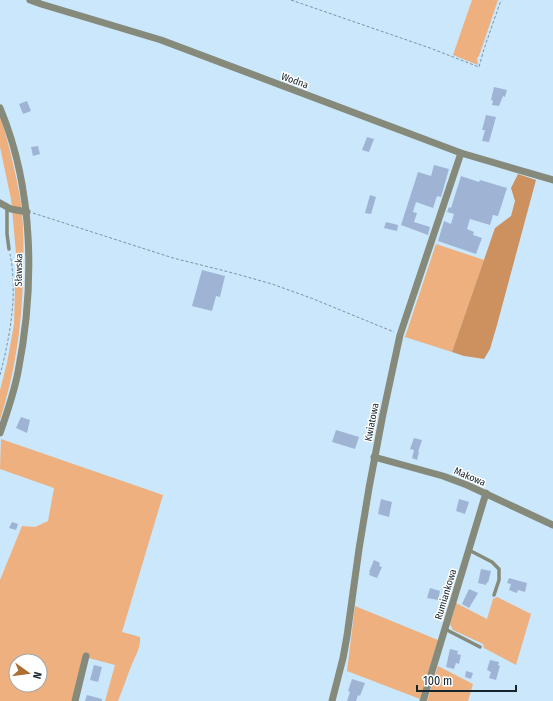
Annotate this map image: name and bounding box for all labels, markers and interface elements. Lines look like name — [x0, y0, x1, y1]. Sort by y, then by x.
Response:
street label: Wodna — [279, 70, 310, 91]
street label: Sławska — [13, 253, 25, 287]
street label: Kwiatowa — [362, 402, 382, 442]
street label: Makowa — [452, 465, 487, 489]
street label: Rumiankowa — [433, 567, 459, 621]
north arrow — [8, 653, 48, 693]
scale bar — [417, 667, 516, 693]
text: N — [30, 671, 44, 680]
text: 100 m — [423, 674, 452, 688]

